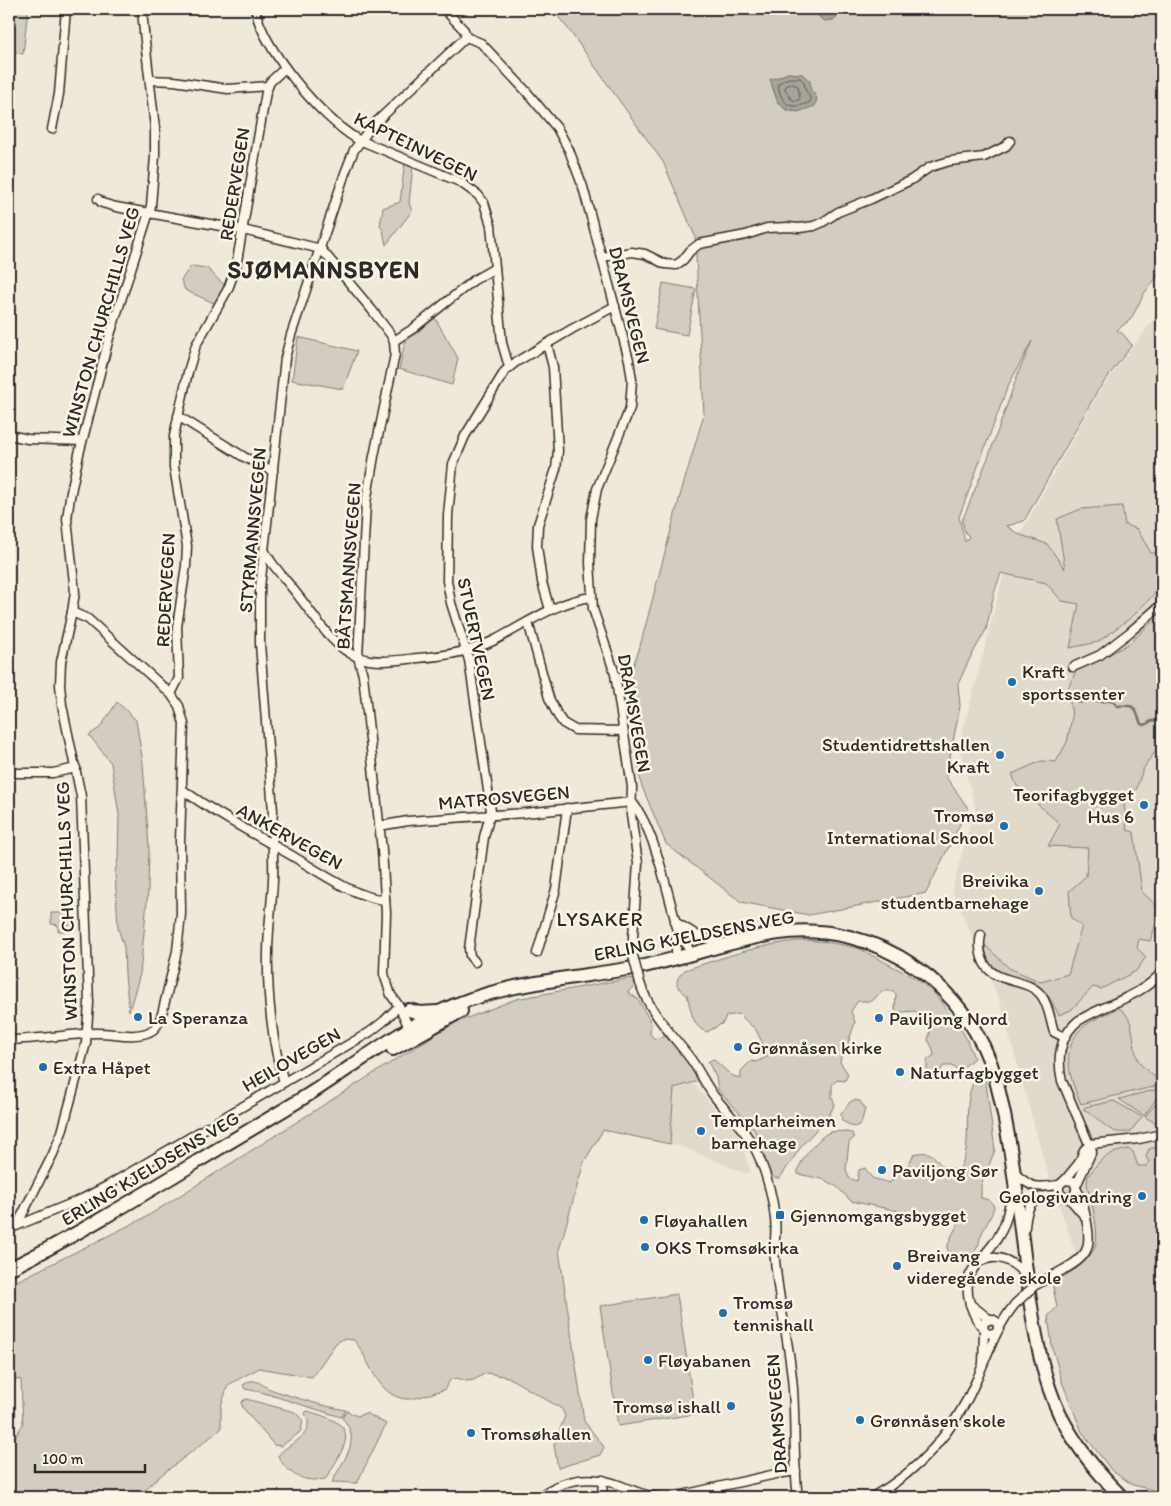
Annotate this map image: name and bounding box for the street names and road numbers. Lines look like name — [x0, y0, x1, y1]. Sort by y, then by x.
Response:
street label: KAPTEINVEGEN — [350, 107, 481, 186]
street label: REDERVEGEN — [214, 126, 255, 242]
street label: WINSTON CHURCHILLS VEG — [56, 204, 145, 440]
street label: DRAMSVEGEN — [604, 244, 655, 366]
street label: STYRMANNSVEGEN — [234, 446, 271, 614]
street label: BÅTSMANNSVEGEN — [331, 482, 366, 650]
street label: REDERVEGEN — [151, 532, 180, 648]
street label: STUERTVEGEN — [452, 576, 501, 703]
street label: DRAMSVEGEN — [613, 652, 656, 774]
street label: MATROSVEGEN — [437, 780, 571, 815]
street label: WINSTON CHURCHILLS VEG — [51, 781, 82, 1021]
street label: ANKERVEGEN — [233, 798, 347, 875]
street label: ERLING KJELDSENS VEG — [592, 905, 796, 966]
street label: HEILOVEGEN — [238, 1022, 345, 1097]
street label: ERLING KJELDSENS VEG — [57, 1106, 244, 1231]
street label: DRAMSVEGEN — [761, 1353, 792, 1475]

